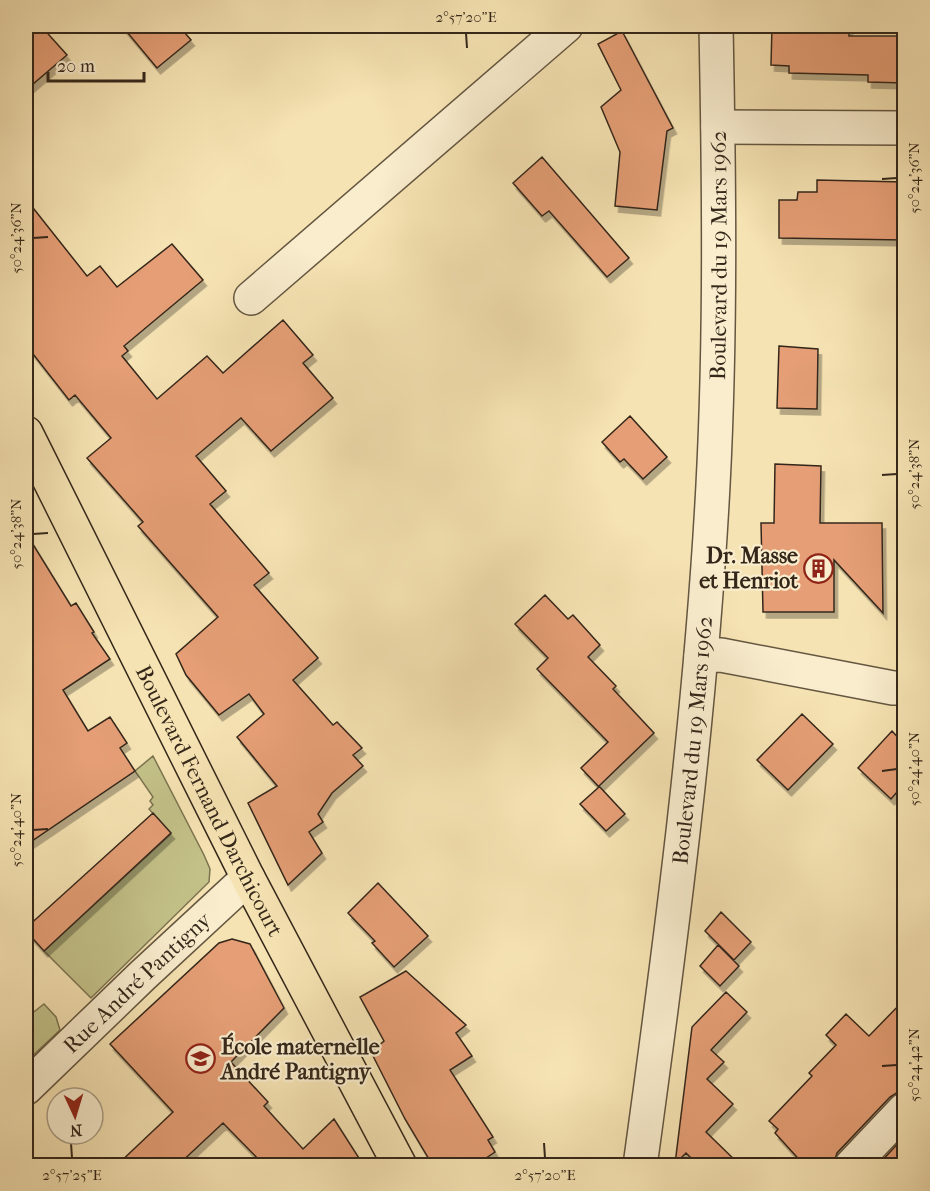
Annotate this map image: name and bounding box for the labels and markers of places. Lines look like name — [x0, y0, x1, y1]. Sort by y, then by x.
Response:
place label: Dr. Masse et Henriot — [699, 543, 799, 594]
building icon: Dr. Masse et Henriot — [803, 552, 835, 584]
place label: École maternelle André Pantigny — [219, 1032, 380, 1085]
school or university icon: École maternelle André Pantigny — [184, 1043, 216, 1075]

